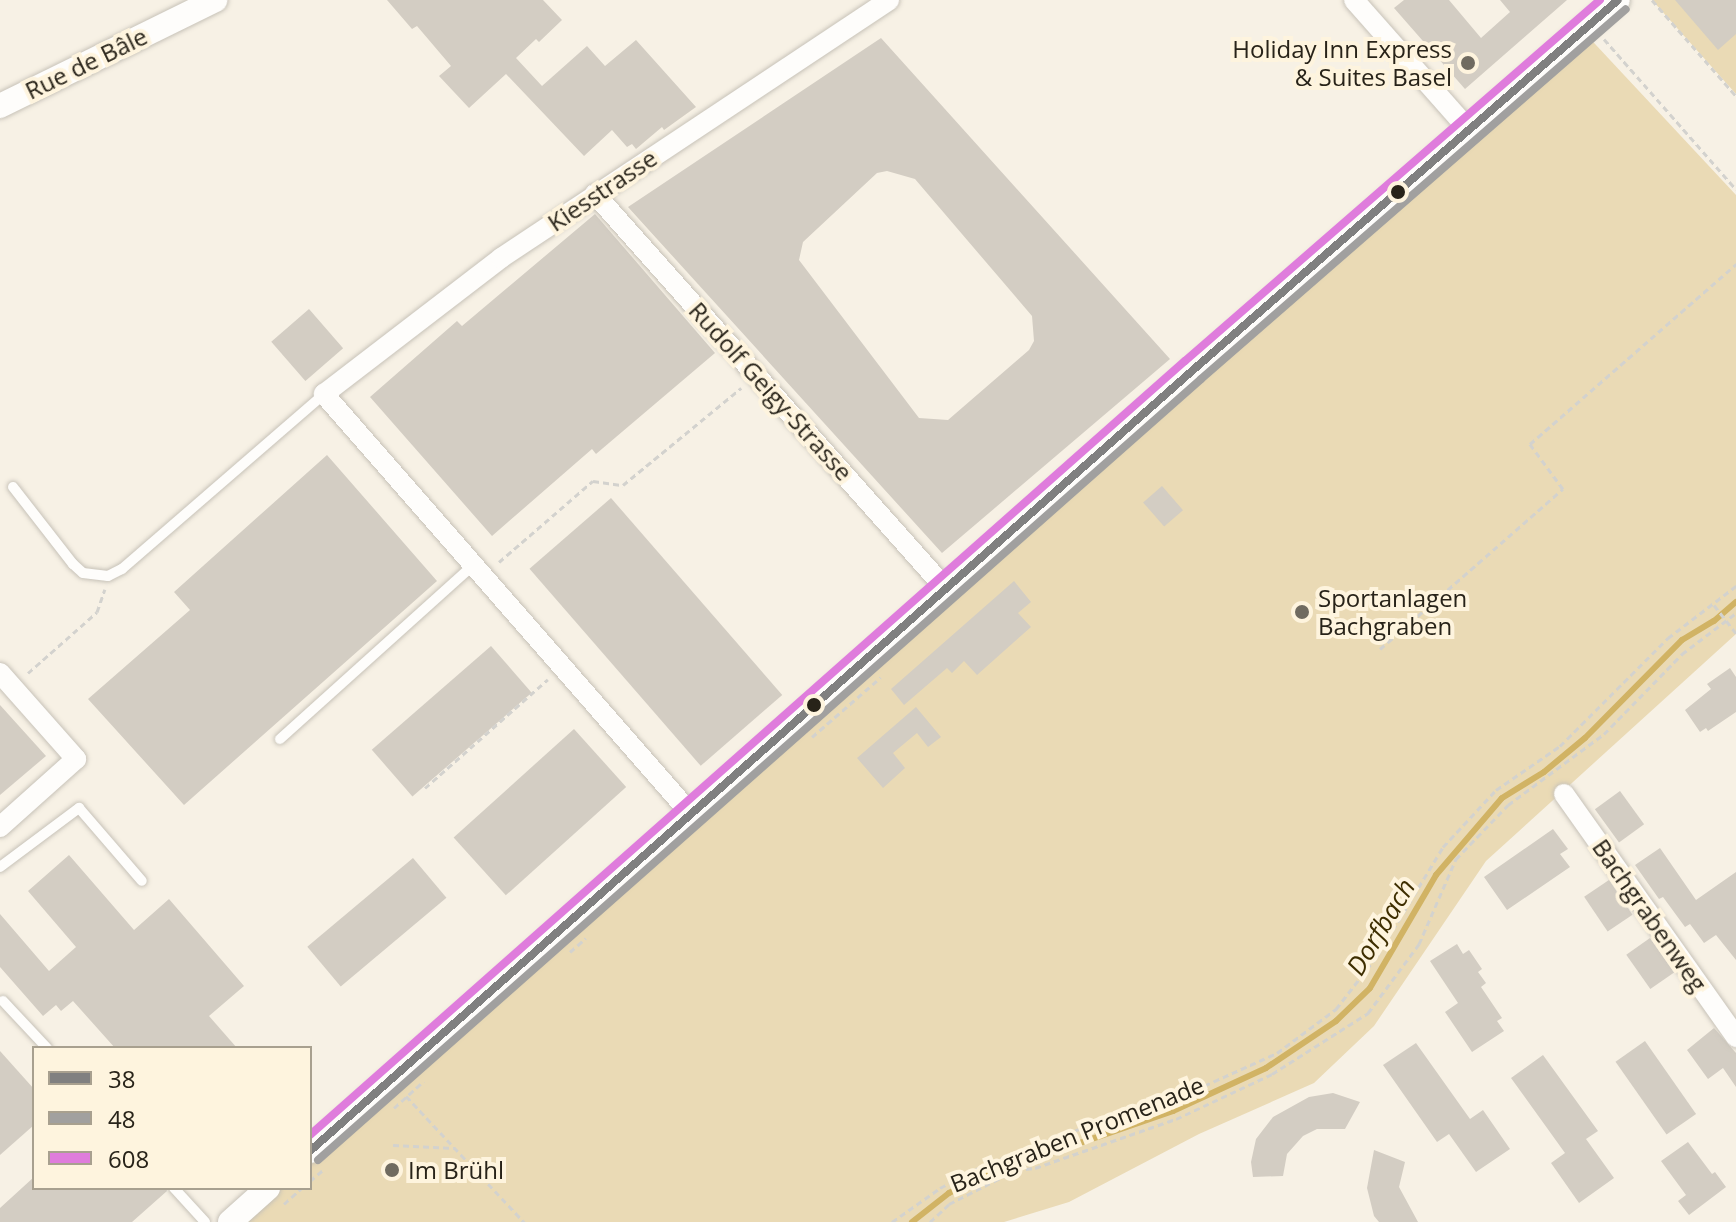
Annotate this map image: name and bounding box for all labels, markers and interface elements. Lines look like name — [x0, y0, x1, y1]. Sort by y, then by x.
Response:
street label: Rue de Bâle — [20, 21, 152, 105]
place label: Holiday Inn Express & Suites Basel — [1232, 35, 1452, 91]
marker: Holiday Inn Express & Suites Basel — [1459, 54, 1477, 72]
street label: Kiesstrasse — [542, 143, 662, 237]
unlabelled marker — [1390, 184, 1406, 200]
street label: Rudolf Geigy-Strasse — [683, 296, 859, 486]
place label: Sportanlagen Bachgraben — [1318, 584, 1467, 640]
marker: Sportanlagen Bachgraben — [1293, 603, 1311, 621]
unlabelled marker — [806, 697, 822, 713]
street label: Bachgrabenweg — [1587, 833, 1713, 997]
water label: Dorfbach — [1340, 873, 1422, 981]
legend — [32, 1046, 312, 1190]
text: 38 — [108, 1062, 135, 1095]
street label: Bachgraben Promenade — [946, 1070, 1208, 1198]
text: 48 — [108, 1102, 135, 1135]
text: 608 — [108, 1142, 149, 1175]
place label: Im Brühl — [408, 1156, 504, 1184]
marker: Im Brühl — [383, 1161, 401, 1179]

